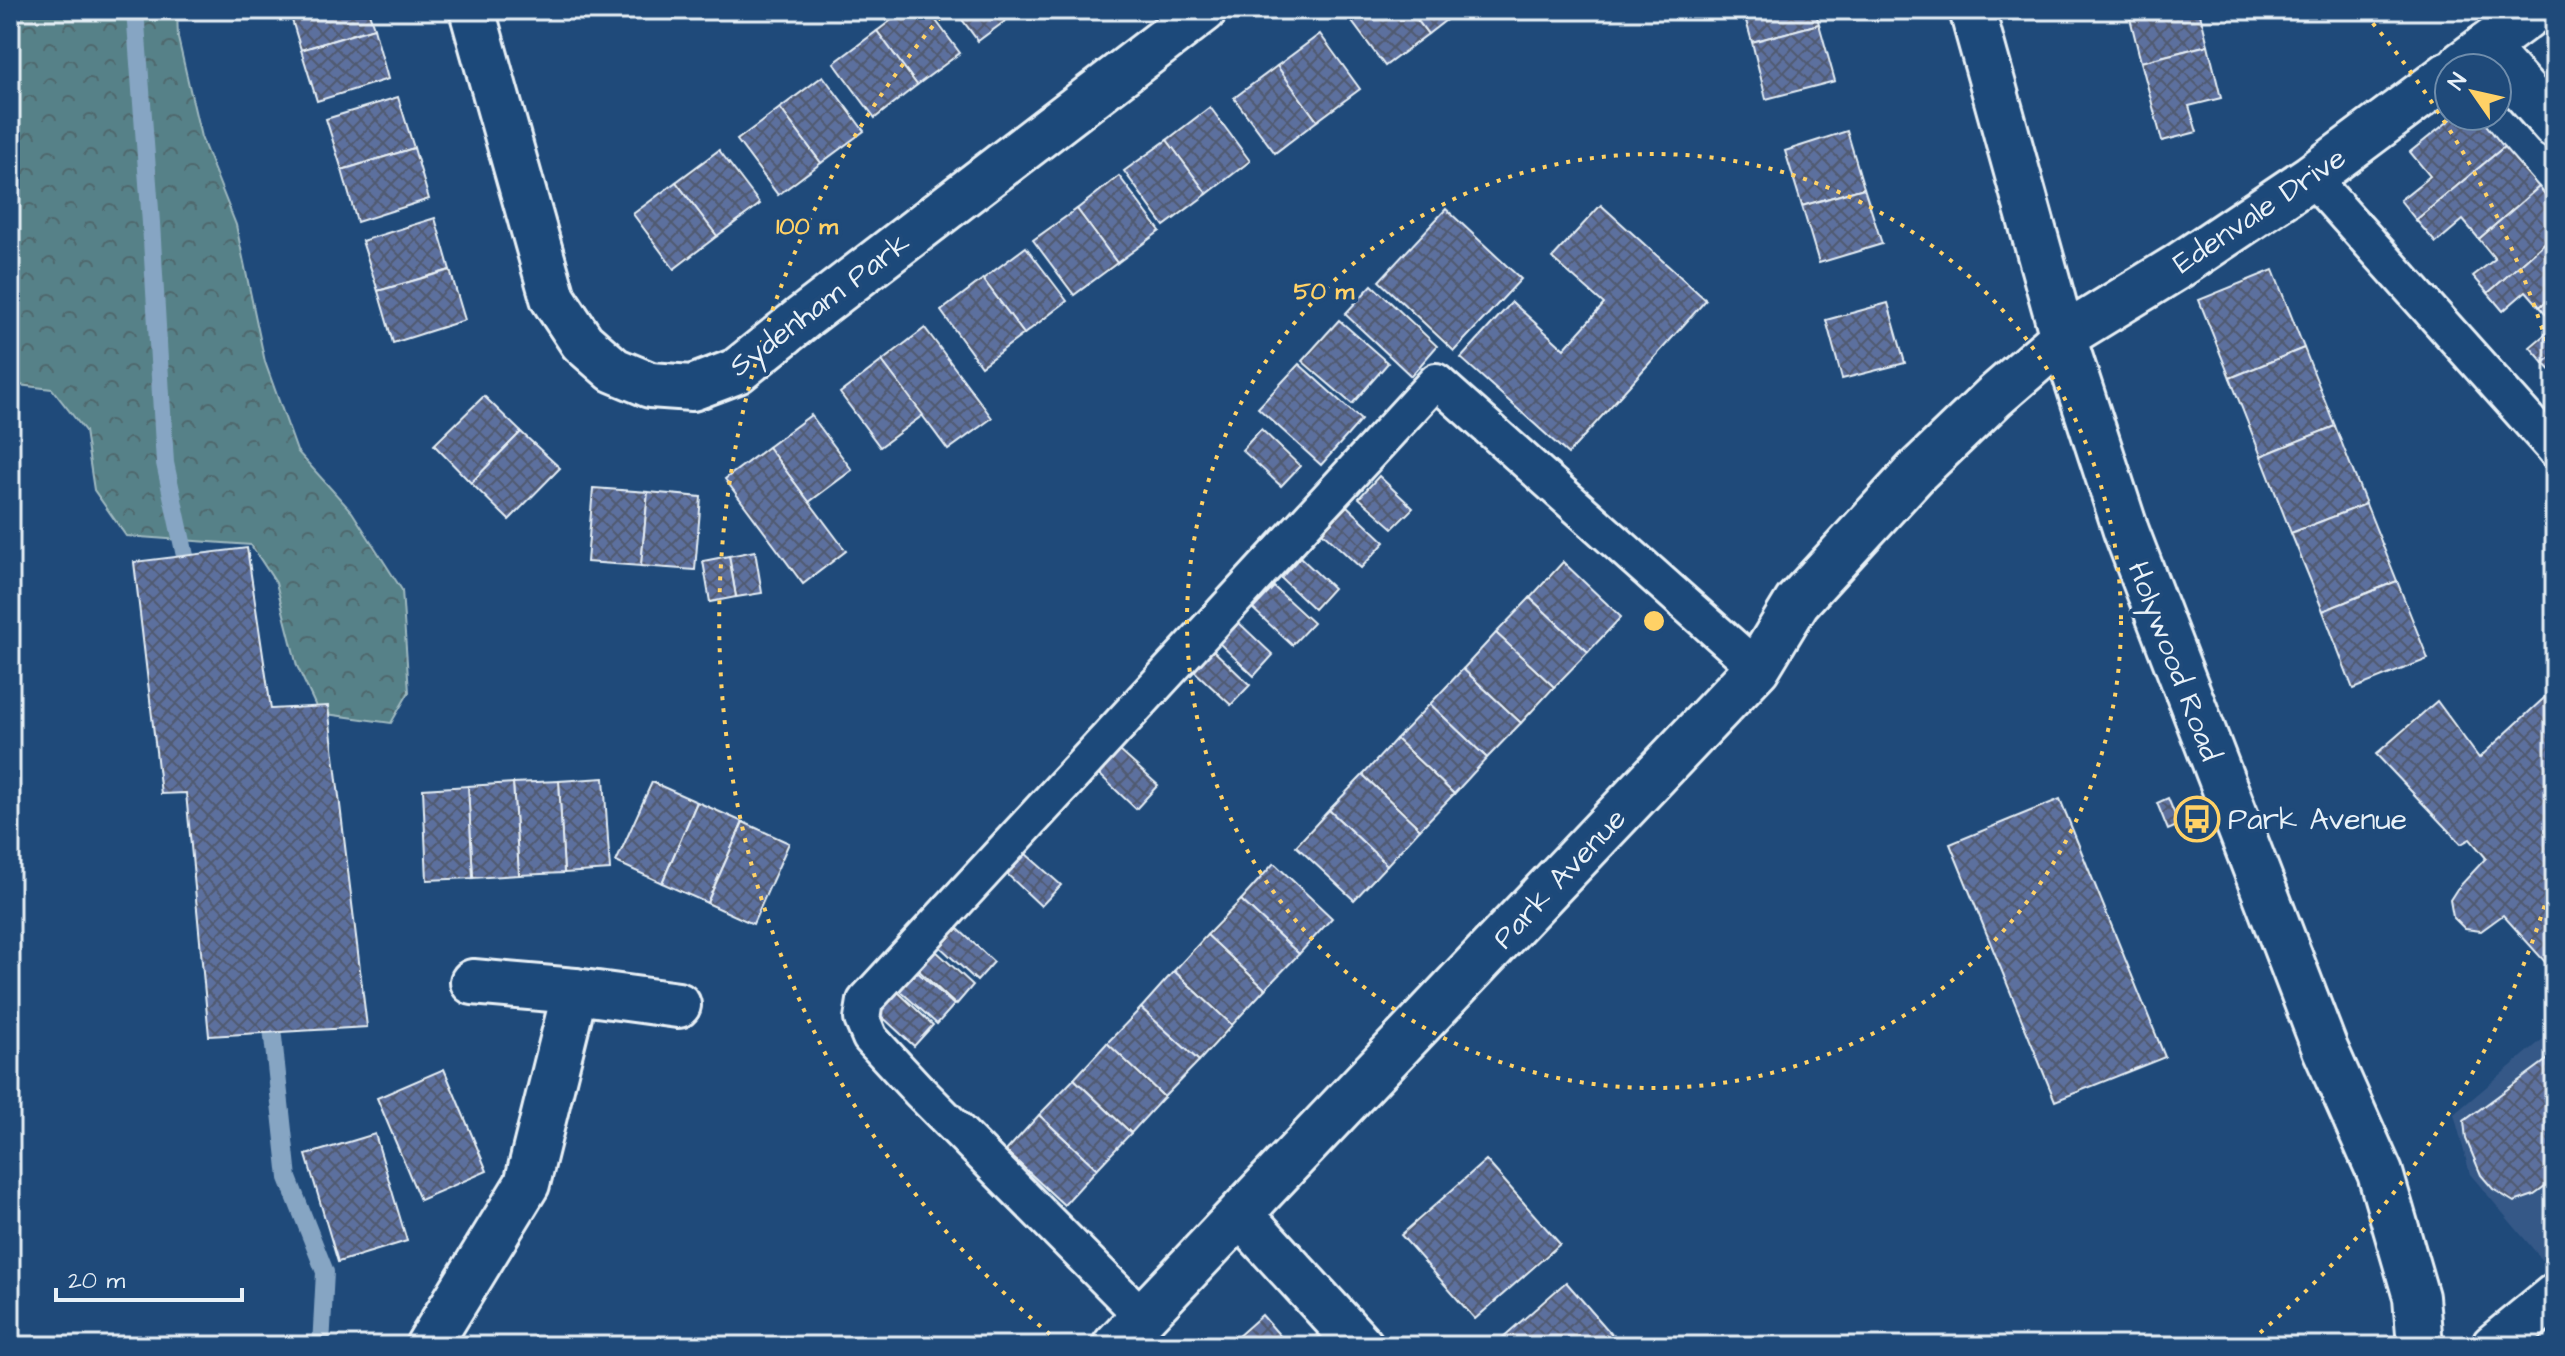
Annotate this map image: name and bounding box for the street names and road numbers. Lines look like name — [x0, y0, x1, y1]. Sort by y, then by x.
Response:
street label: Edenvale Drive — [2165, 137, 2354, 284]
street label: Sydenham Park — [720, 223, 920, 388]
street label: Holywood Road — [2116, 556, 2231, 768]
street label: Park Avenue — [1483, 799, 1636, 958]

